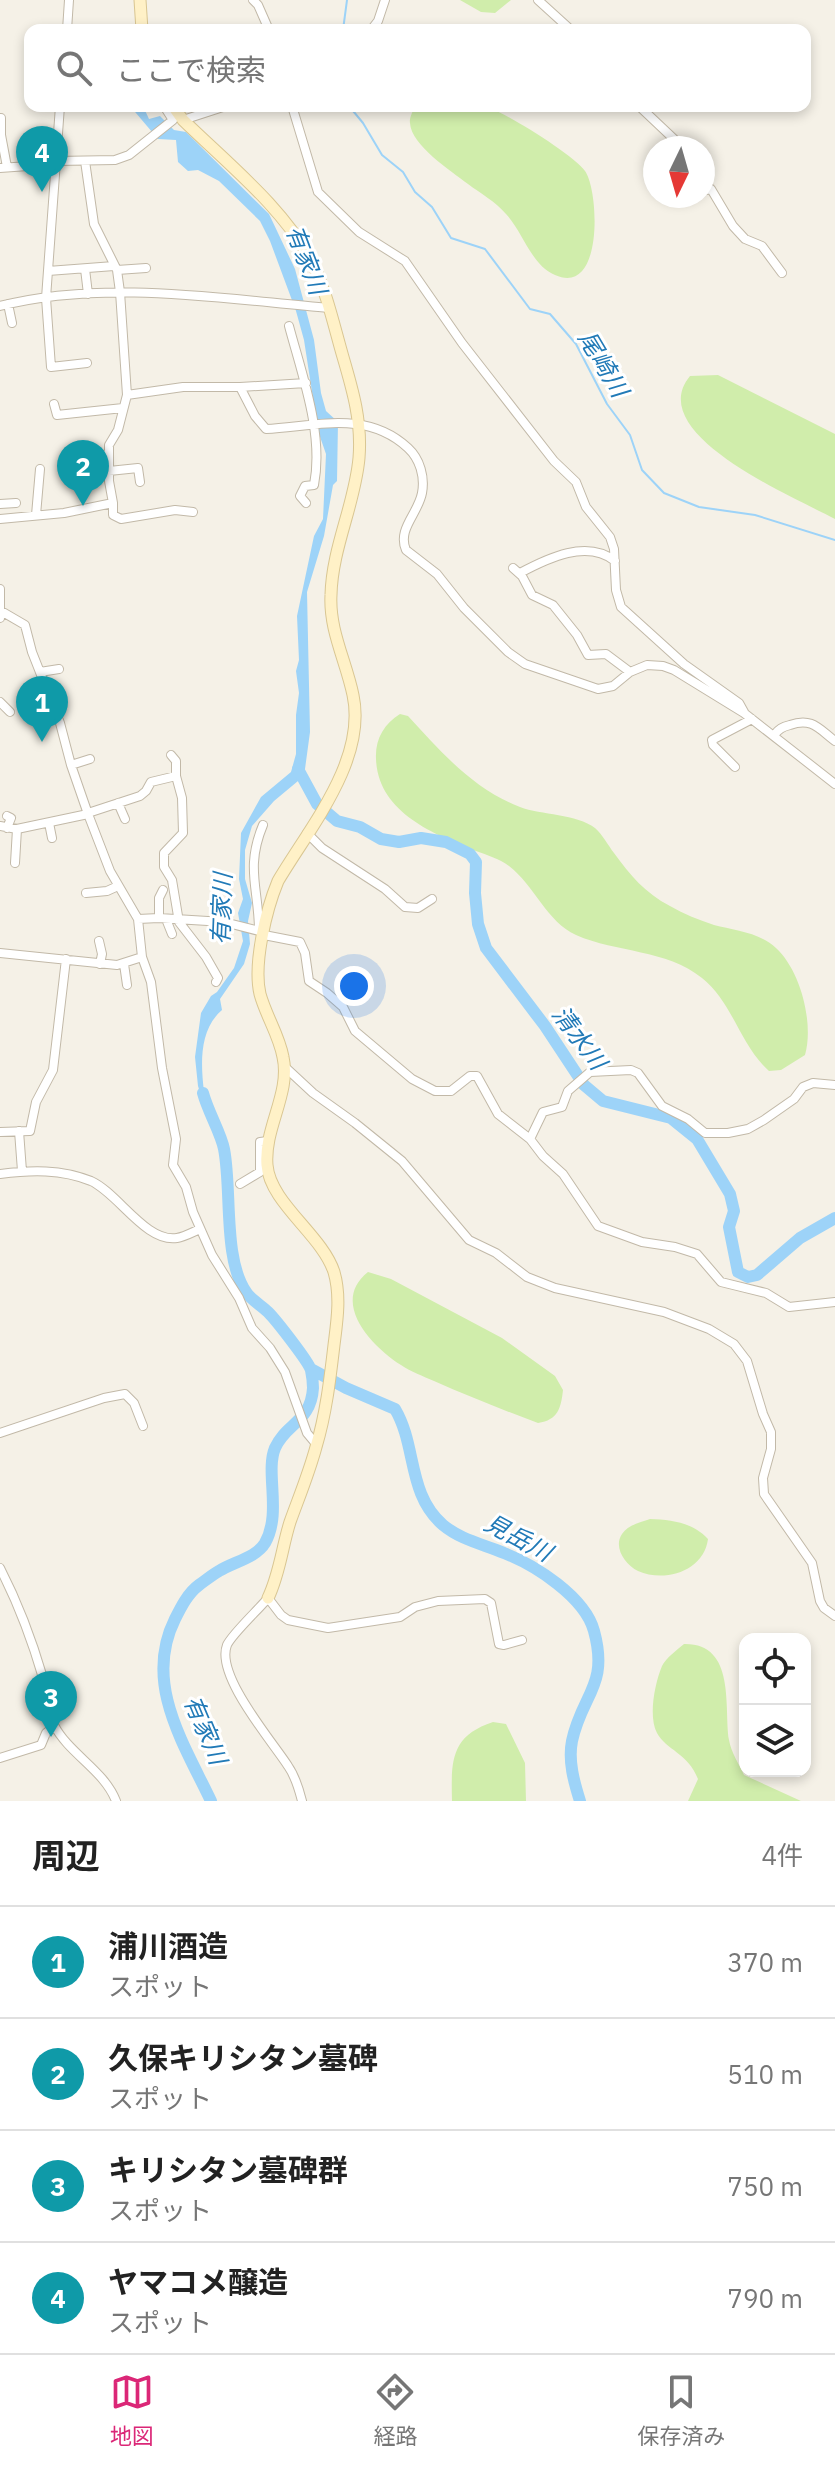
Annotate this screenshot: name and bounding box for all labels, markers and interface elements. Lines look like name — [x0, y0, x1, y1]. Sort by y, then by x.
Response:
search box — [24, 24, 811, 112]
icon: search — [52, 46, 96, 90]
text: ここで検索 — [116, 50, 266, 89]
pin: 4 — [16, 126, 68, 192]
north arrow — [643, 136, 715, 208]
water label: 有家川 — [279, 220, 336, 302]
water label: 尾崎川 — [572, 324, 638, 405]
pin: 2 — [57, 440, 109, 506]
pin: 1 — [16, 676, 68, 742]
water label: 有家川 — [204, 869, 238, 946]
your location — [334, 966, 374, 1006]
water label: 清水川 — [545, 999, 616, 1078]
water label: 見岳川 — [479, 1506, 560, 1570]
map controls — [739, 1633, 811, 1777]
button: locate — [739, 1633, 811, 1705]
pin: 3 — [25, 1671, 77, 1737]
water label: 有家川 — [177, 1690, 236, 1772]
button: layers — [739, 1705, 811, 1777]
text: 周辺 — [32, 1833, 100, 1877]
text: 4件 — [761, 1838, 803, 1872]
text: 浦川酒造 — [108, 1926, 228, 1965]
text: 1 — [50, 1945, 66, 1979]
text: 370 m — [727, 1945, 803, 1979]
text: スポット — [108, 1969, 212, 2003]
text: 久保キリシタン墓碑 — [108, 2038, 378, 2077]
text: 2 — [50, 2057, 66, 2091]
text: 510 m — [727, 2057, 803, 2091]
text: スポット — [108, 2081, 212, 2115]
text: キリシタン墓碑群 — [108, 2150, 348, 2189]
text: 3 — [50, 2169, 66, 2203]
text: 750 m — [727, 2169, 803, 2203]
text: スポット — [108, 2193, 212, 2227]
text: ヤマコメ醸造 — [108, 2262, 288, 2301]
text: 4 — [50, 2281, 66, 2315]
text: 790 m — [727, 2281, 803, 2315]
text: スポット — [108, 2305, 212, 2339]
tab: 地図 — [110, 2370, 154, 2450]
tab: 経路 — [373, 2370, 417, 2450]
tab: 保存済み — [637, 2370, 725, 2450]

